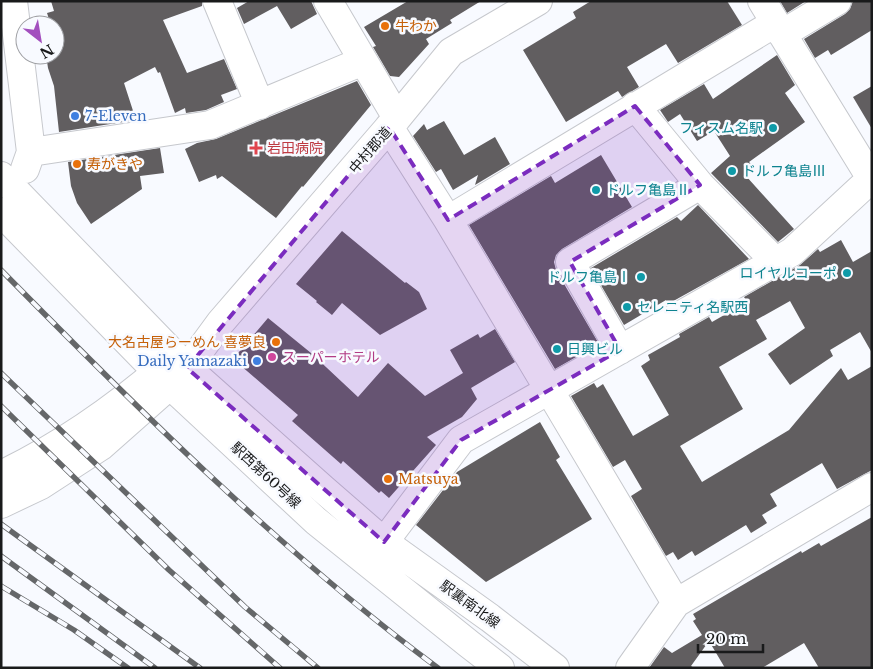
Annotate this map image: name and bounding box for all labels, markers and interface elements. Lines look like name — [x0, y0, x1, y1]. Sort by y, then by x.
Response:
north arrow — [15, 15, 65, 65]
place label: 牛わか — [395, 17, 437, 35]
marker: 牛わか — [379, 20, 391, 32]
text: N — [36, 40, 57, 62]
place label: 7-Eleven — [85, 107, 147, 125]
marker: 7-Eleven — [69, 110, 81, 122]
place label: フィスム名駅 — [679, 119, 763, 137]
marker: フィスム名駅 — [767, 122, 779, 134]
street label: 中村郡道 — [345, 123, 395, 177]
place label: 岩田病院 — [267, 139, 323, 157]
marker: 岩田病院 — [249, 141, 263, 155]
place label: 寿がきや — [87, 155, 143, 173]
marker: 寿がきや — [71, 158, 83, 170]
place label: ドルフ亀島Ⅲ — [742, 162, 826, 180]
marker: ドルフ亀島Ⅲ — [726, 165, 738, 177]
place label: ドルフ亀島Ⅱ — [606, 181, 690, 199]
marker: ドルフ亀島Ⅱ — [590, 184, 602, 196]
place label: ロイヤルコーポ — [740, 264, 837, 282]
marker: ロイヤルコーポ — [841, 267, 853, 279]
place label: ドルフ亀島Ⅰ — [547, 268, 631, 286]
marker: ドルフ亀島Ⅰ — [635, 271, 647, 283]
place label: セレニティ名駅西 — [637, 298, 748, 316]
marker: セレニティ名駅西 — [621, 301, 633, 313]
place label: 大名古屋らーめん 喜夢良 — [108, 333, 266, 351]
marker: 大名古屋らーめん 喜夢良 — [270, 336, 282, 348]
place label: 日興ビル — [567, 340, 623, 358]
marker: 日興ビル — [551, 343, 563, 355]
place label: スーパーホテル — [282, 348, 380, 366]
marker: スーパーホテル — [266, 351, 278, 363]
place label: Daily Yamazaki — [137, 352, 247, 370]
marker: Daily Yamazaki — [251, 355, 263, 367]
street label: 駅西第60号線 — [227, 438, 305, 512]
place label: Matsuya — [398, 470, 459, 488]
marker: Matsuya — [382, 473, 394, 485]
street label: 駅裏南北線 — [436, 576, 504, 632]
scale bar — [698, 622, 763, 654]
text: 20 m — [706, 629, 746, 648]

